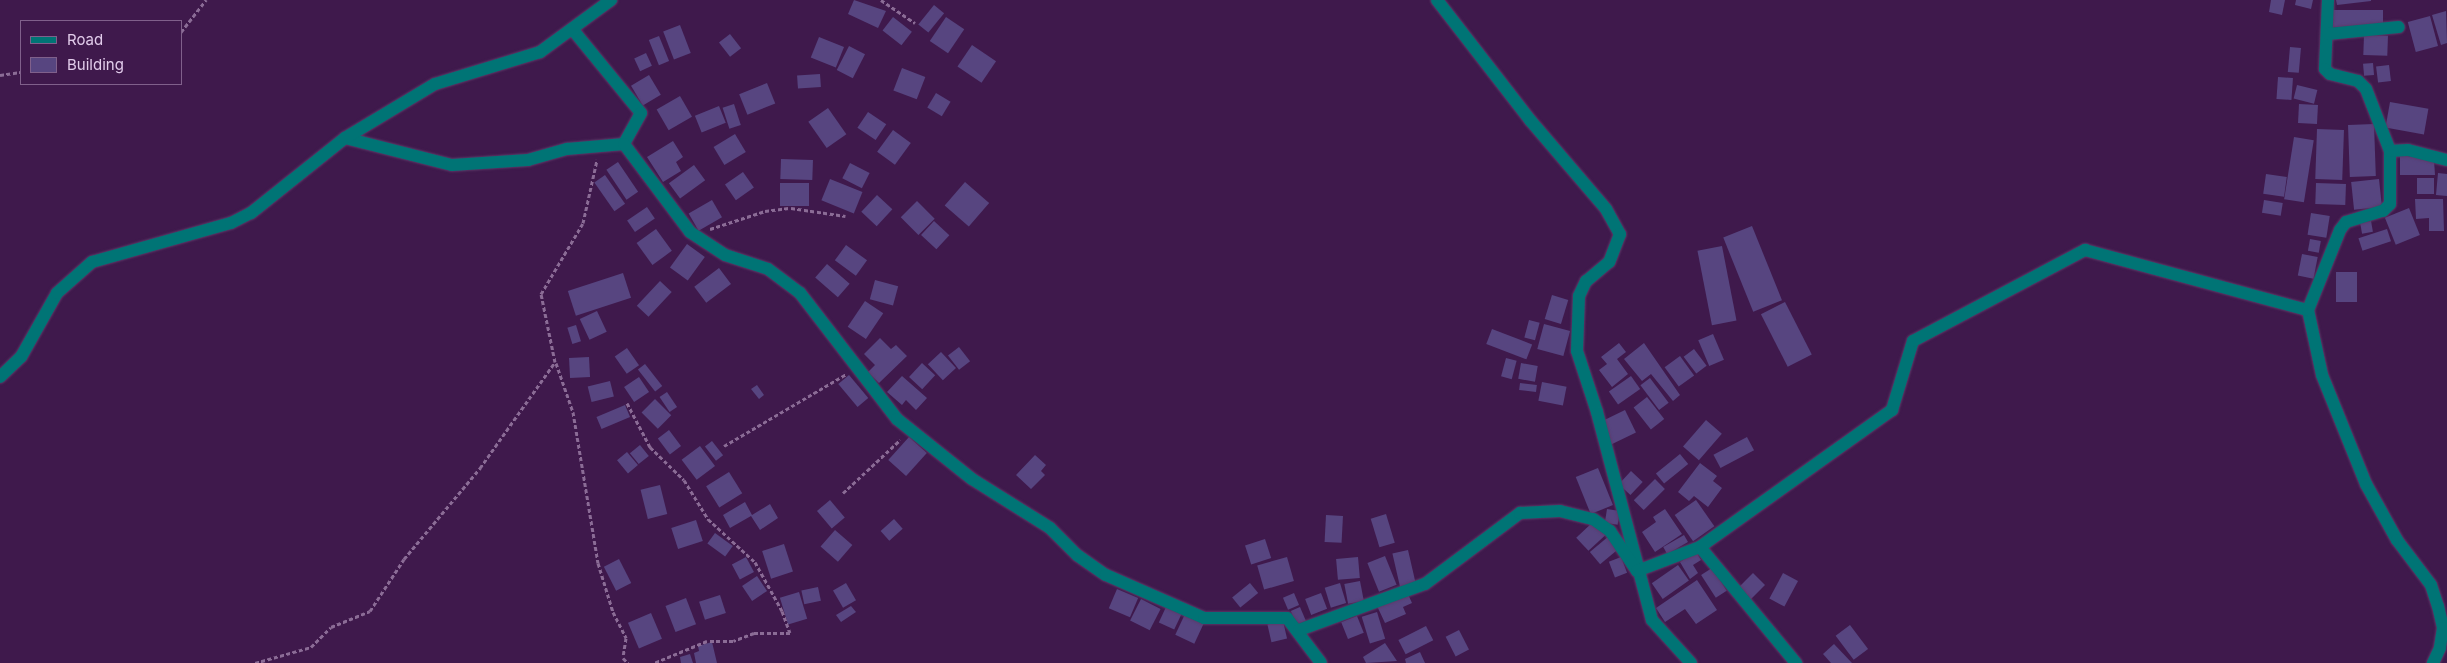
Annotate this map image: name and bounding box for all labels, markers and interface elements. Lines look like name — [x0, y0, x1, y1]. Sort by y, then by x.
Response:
legend — [20, 20, 182, 85]
text: Road — [67, 30, 103, 49]
text: Building — [67, 55, 124, 74]

